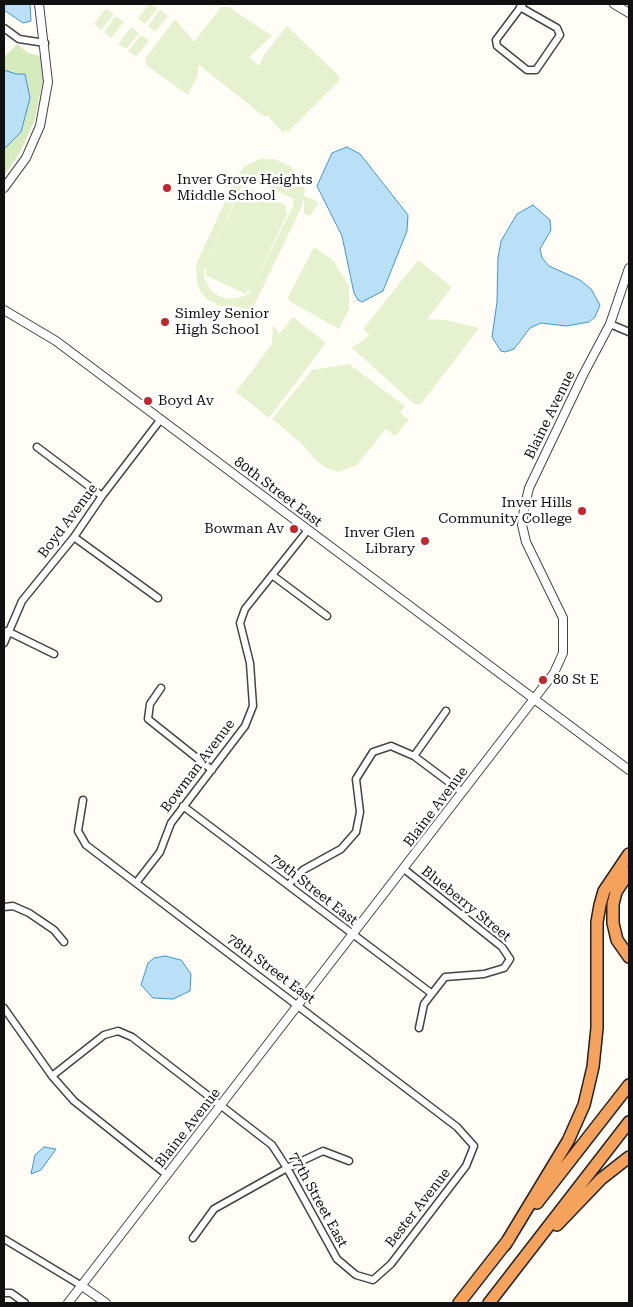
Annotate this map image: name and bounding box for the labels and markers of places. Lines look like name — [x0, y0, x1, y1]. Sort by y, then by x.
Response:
place label: Inver Grove Heights Middle School — [177, 172, 312, 204]
marker: Inver Grove Heights Middle School — [161, 182, 173, 194]
place label: Simley Senior High School — [175, 306, 269, 338]
marker: Simley Senior High School — [159, 316, 171, 328]
place label: Boyd Av — [158, 393, 214, 409]
marker: Boyd Av — [142, 395, 154, 407]
place label: Inver Hills Community College — [438, 495, 572, 528]
marker: Inver Hills Community College — [576, 505, 588, 517]
place label: Bowman Av — [204, 521, 284, 537]
marker: Bowman Av — [288, 523, 300, 535]
place label: Inver Glen Library — [344, 525, 415, 558]
marker: Inver Glen Library — [419, 535, 431, 547]
place label: 80 St E — [553, 672, 599, 688]
marker: 80 St E — [537, 674, 549, 686]

